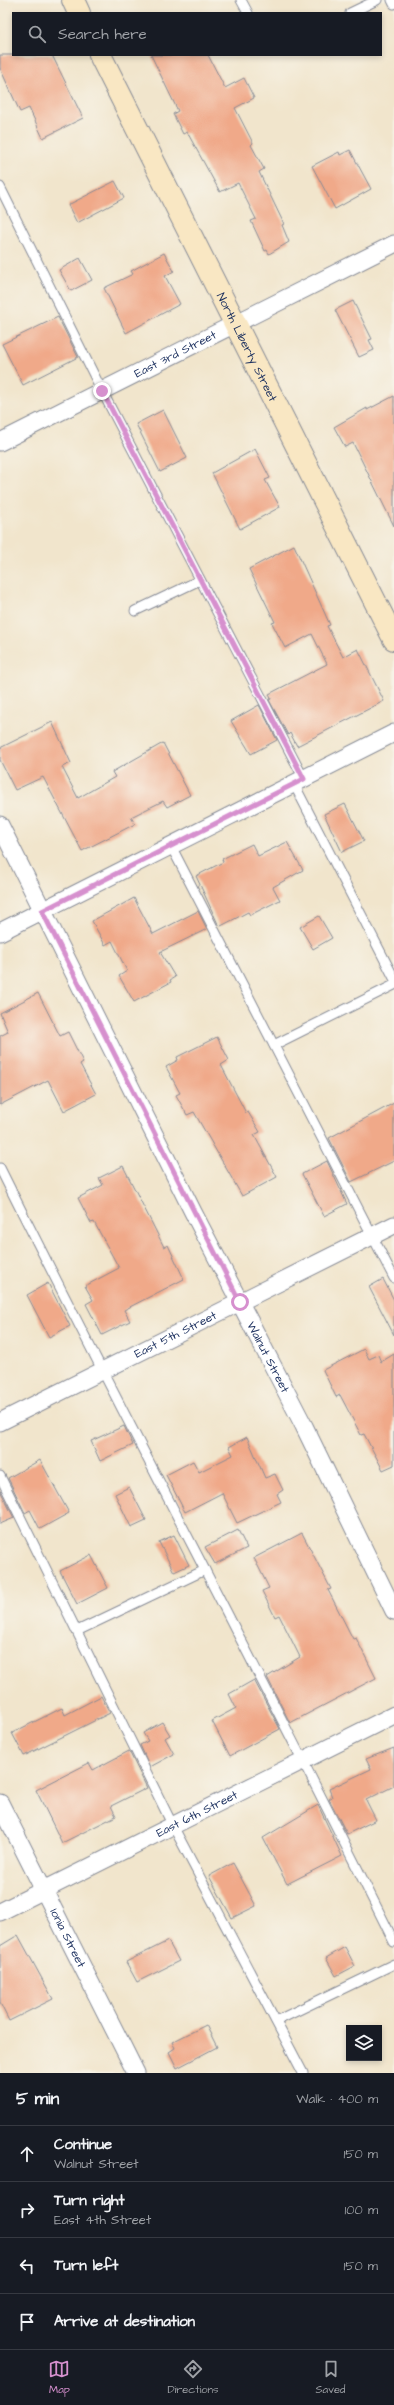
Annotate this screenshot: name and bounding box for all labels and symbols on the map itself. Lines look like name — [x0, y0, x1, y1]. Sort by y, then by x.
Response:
street label: North Liberty Street — [212, 290, 282, 405]
street label: East 3rd Street — [131, 326, 219, 382]
route end — [93, 382, 111, 400]
route start — [231, 1293, 249, 1311]
street label: East 5th Street — [131, 1307, 220, 1362]
street label: Walnut Street — [243, 1319, 294, 1396]
street label: East 6th Street — [153, 1786, 241, 1841]
street label: Ionia Street — [46, 1905, 90, 1971]

